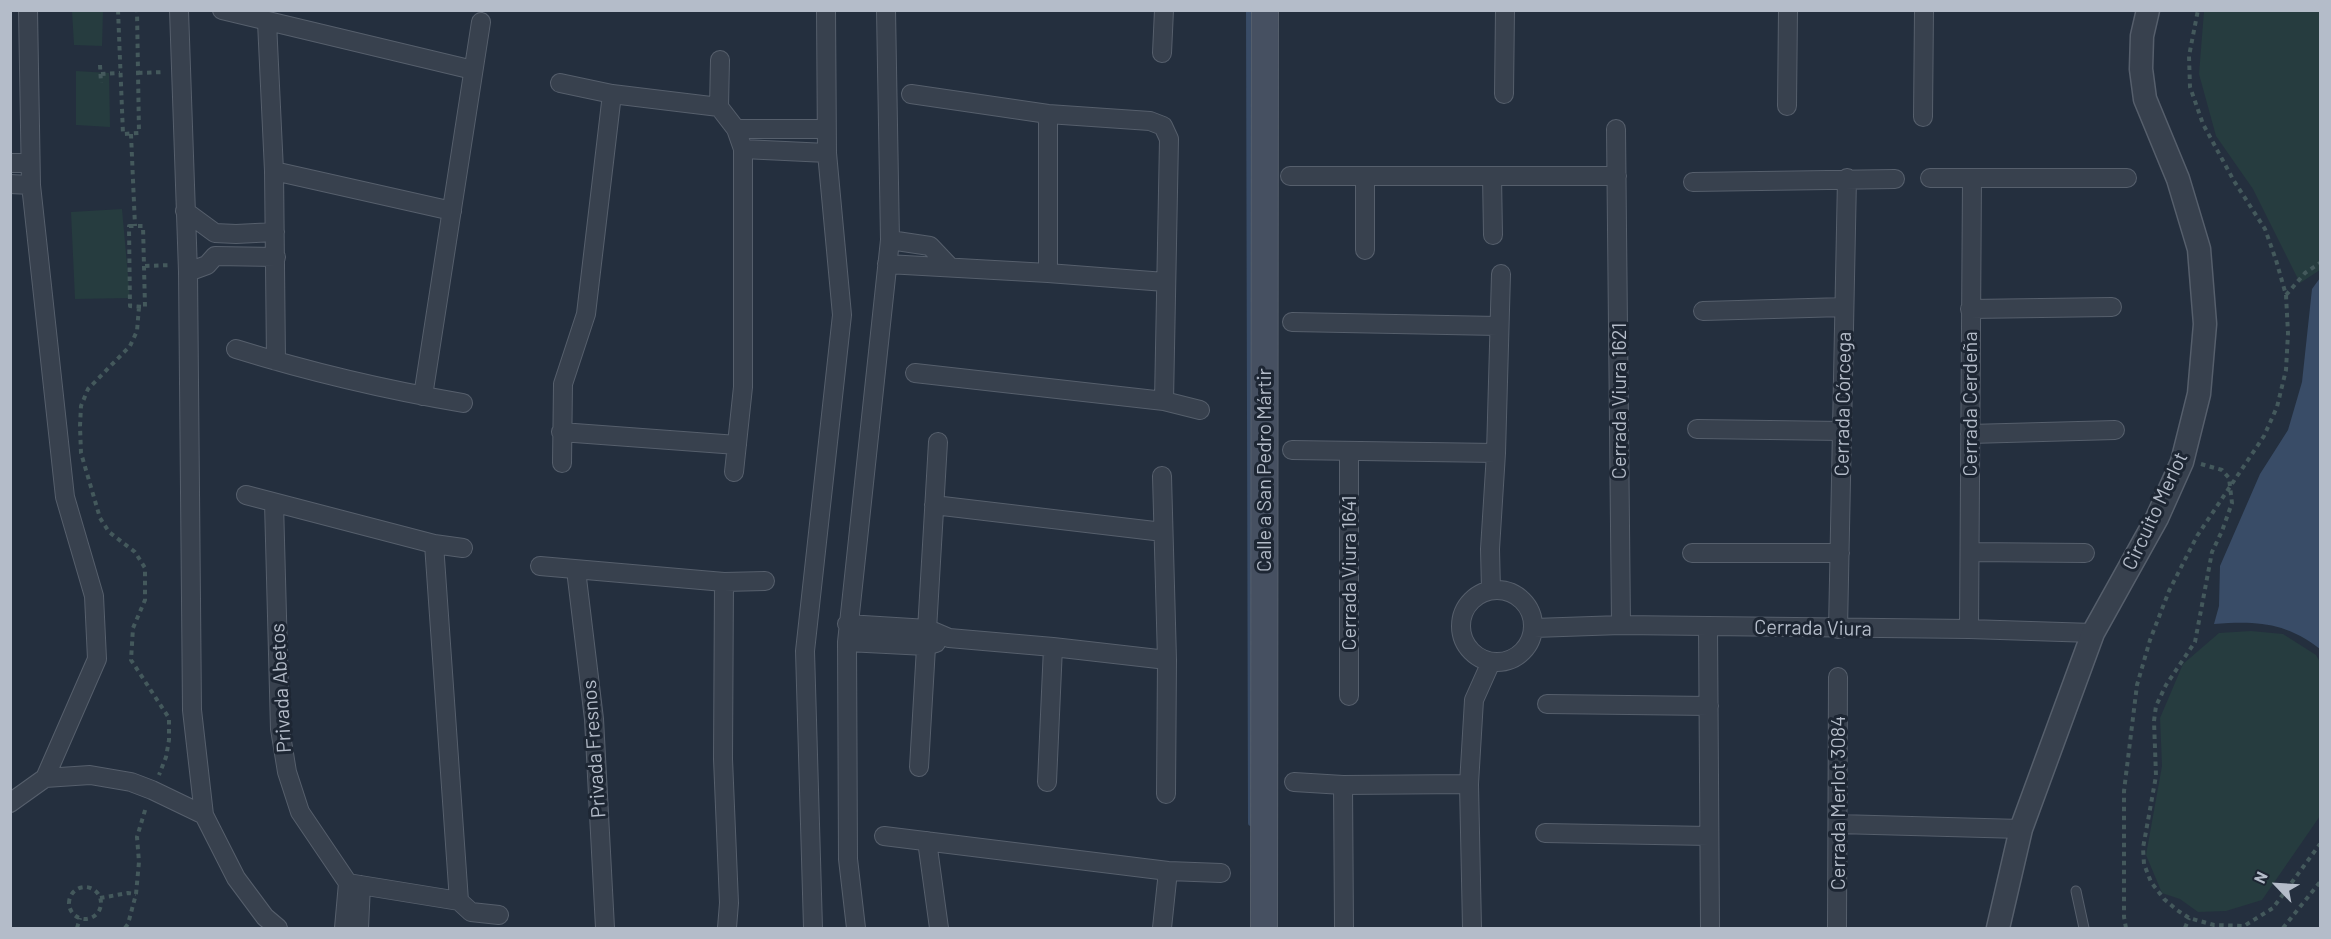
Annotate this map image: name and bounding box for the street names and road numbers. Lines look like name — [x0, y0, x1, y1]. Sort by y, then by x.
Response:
street label: Cerrada Viura 1621 — [1607, 323, 1631, 479]
street label: Cerrada Cerdeña — [1958, 331, 1982, 477]
street label: Cerrada Córcega — [1830, 332, 1856, 476]
street label: Calle a San Pedro Mártir — [1252, 368, 1276, 572]
street label: Circuito Merlot — [2117, 448, 2193, 574]
street label: Cerrada Viura 1641 — [1337, 495, 1361, 651]
street label: Cerrada Viura — [1754, 615, 1872, 641]
street label: Privada Abetos — [266, 623, 296, 753]
street label: Privada Fresnos — [577, 679, 611, 819]
street label: Cerrada Merlot 3084 — [1826, 716, 1850, 890]

